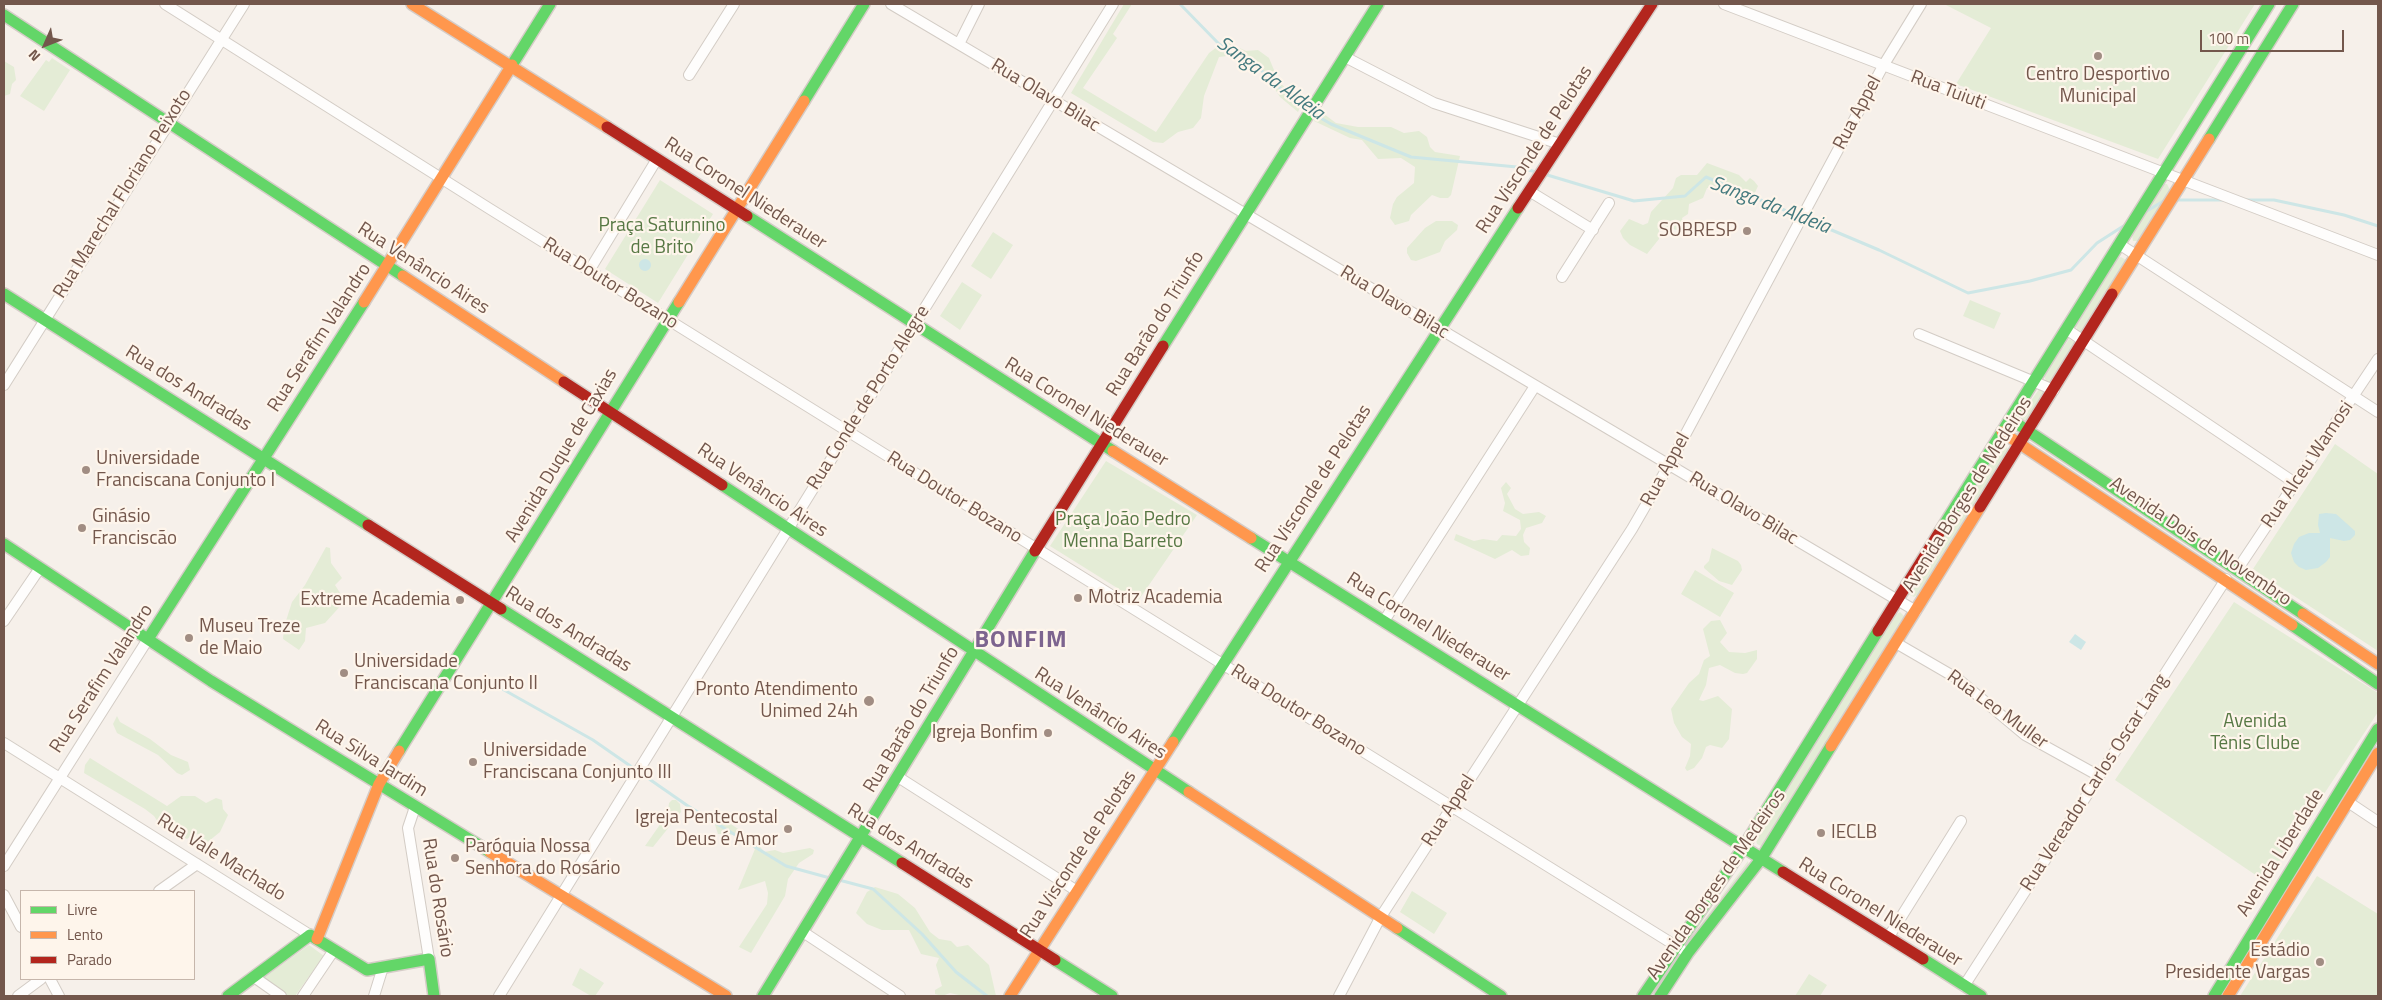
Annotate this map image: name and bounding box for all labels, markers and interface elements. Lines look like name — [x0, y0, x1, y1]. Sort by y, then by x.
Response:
north arrow — [20, 20, 70, 70]
scale bar — [2202, 20, 2346, 52]
text: 100 m — [2208, 27, 2249, 50]
water label: Sanga da Aldeia — [1212, 32, 1328, 126]
text: N — [23, 45, 45, 67]
marker: Centro Desportivo Municipal — [2092, 50, 2104, 62]
street label: Rua Olavo Bilac — [986, 55, 1104, 137]
street label: Rua Visconde de Pelotas — [1472, 62, 1598, 238]
place label: Centro Desportivo Municipal — [2026, 64, 2170, 108]
street label: Rua Tuiuti — [1907, 66, 1989, 116]
street label: Rua Appel — [1829, 72, 1887, 154]
street label: Rua Marechal Floriano Peixoto — [49, 85, 197, 303]
street label: Rua Coronel Niederauer — [660, 133, 830, 255]
water label: Sanga da Aldeia — [1706, 172, 1834, 240]
park label: Praça Saturnino de Brito — [598, 215, 726, 259]
street label: Rua Venâncio Aires — [353, 218, 493, 320]
place label: SOBRESP — [1659, 220, 1737, 242]
marker: SOBRESP — [1741, 225, 1753, 237]
street label: Rua Doutor Bozano — [538, 233, 682, 335]
street label: Rua Barão do Triunfo — [1102, 247, 1210, 401]
street label: Rua Serafim Valandro — [263, 259, 377, 417]
street label: Rua Olavo Bilac — [1335, 262, 1453, 344]
street label: Rua Conde de Porto Alegre — [803, 302, 935, 494]
street label: Rua dos Andradas — [121, 341, 255, 437]
street label: Rua Coronel Niederauer — [1000, 353, 1172, 473]
street label: Avenida Duque de Caxias — [501, 365, 623, 547]
street label: Avenida Borges de Medeiros — [1898, 393, 2038, 597]
street label: Rua Alceu Wamosi — [2257, 397, 2359, 533]
street label: Rua Visconde de Pelotas — [1251, 401, 1377, 577]
street label: Rua Appel — [1636, 429, 1696, 511]
street label: Rua Venâncio Aires — [692, 439, 832, 543]
street label: Rua Doutor Bozano — [882, 447, 1026, 549]
place label: Universidade Franciscana Conjunto I — [96, 448, 275, 492]
marker: Universidade Franciscana Conjunto I — [80, 464, 92, 476]
street label: Rua Olavo Bilac — [1684, 468, 1802, 550]
street label: Avenida Dois de Novembro — [2105, 473, 2295, 611]
place label: Ginásio Franciscão — [92, 506, 177, 550]
park label: Praça João Pedro Menna Barreto — [1055, 509, 1191, 553]
marker: Ginásio Franciscão — [76, 522, 88, 534]
street label: Rua Coronel Niederauer — [1342, 568, 1514, 688]
street label: Rua dos Andradas — [501, 582, 635, 678]
place label: Motriz Academia — [1088, 587, 1222, 609]
place label: Extreme Academia — [300, 589, 450, 611]
marker: Motriz Academia — [1072, 592, 1084, 604]
marker: Extreme Academia — [454, 594, 466, 606]
street label: Rua Serafim Valandro — [45, 600, 159, 758]
place label: Museu Treze de Maio — [199, 616, 300, 660]
district label: BONFIM — [974, 627, 1068, 655]
marker: Museu Treze de Maio — [183, 632, 195, 644]
street label: Rua Barão do Triunfo — [859, 643, 965, 797]
place label: Universidade Franciscana Conjunto II — [354, 651, 538, 695]
street label: Rua Doutor Bozano — [1226, 660, 1370, 762]
street label: Rua Venâncio Aires — [1030, 663, 1170, 765]
street label: Rua Leo Muller — [1942, 666, 2052, 754]
marker: Universidade Franciscana Conjunto II — [338, 667, 350, 679]
street label: Rua Vereador Carlos Oscar Lang — [2016, 670, 2174, 896]
place label: Pronto Atendimento Unimed 24h — [695, 679, 858, 723]
marker: Pronto Atendimento Unimed 24h — [862, 694, 876, 708]
park label: Avenida Tênis Clube — [2210, 711, 2300, 755]
street label: Rua Silva Jardim — [311, 715, 431, 803]
place label: Igreja Bonfim — [932, 722, 1038, 744]
marker: Igreja Bonfim — [1042, 727, 1054, 739]
place label: Universidade Franciscana Conjunto III — [483, 740, 672, 784]
marker: Universidade Franciscana Conjunto III — [467, 756, 479, 768]
street label: Rua Visconde de Pelotas — [1016, 767, 1142, 943]
street label: Rua Appel — [1417, 771, 1481, 851]
street label: Avenida Liberdade — [2233, 785, 2329, 921]
street label: Avenida Borges de Medeiros — [1643, 786, 1791, 984]
street label: Rua dos Andradas — [843, 799, 977, 895]
place label: Igreja Pentecostal Deus é Amor — [635, 807, 778, 851]
street label: Rua Vale Machado — [153, 809, 289, 907]
place label: IECLB — [1831, 822, 1877, 844]
marker: Igreja Pentecostal Deus é Amor — [782, 823, 794, 835]
marker: IECLB — [1815, 827, 1827, 839]
place label: Paróquia Nossa Senhora do Rosário — [465, 836, 621, 880]
street label: Rua do Rosário — [416, 837, 458, 959]
marker: Paróquia Nossa Senhora do Rosário — [449, 852, 461, 864]
street label: Rua Coronel Niederauer — [1794, 853, 1966, 973]
legend — [20, 890, 195, 980]
text: Livre — [67, 898, 97, 921]
text: Lento — [67, 923, 103, 946]
place label: Estádio Presidente Vargas — [2165, 940, 2310, 984]
text: Parado — [67, 948, 112, 971]
marker: Estádio Presidente Vargas — [2314, 956, 2326, 968]

